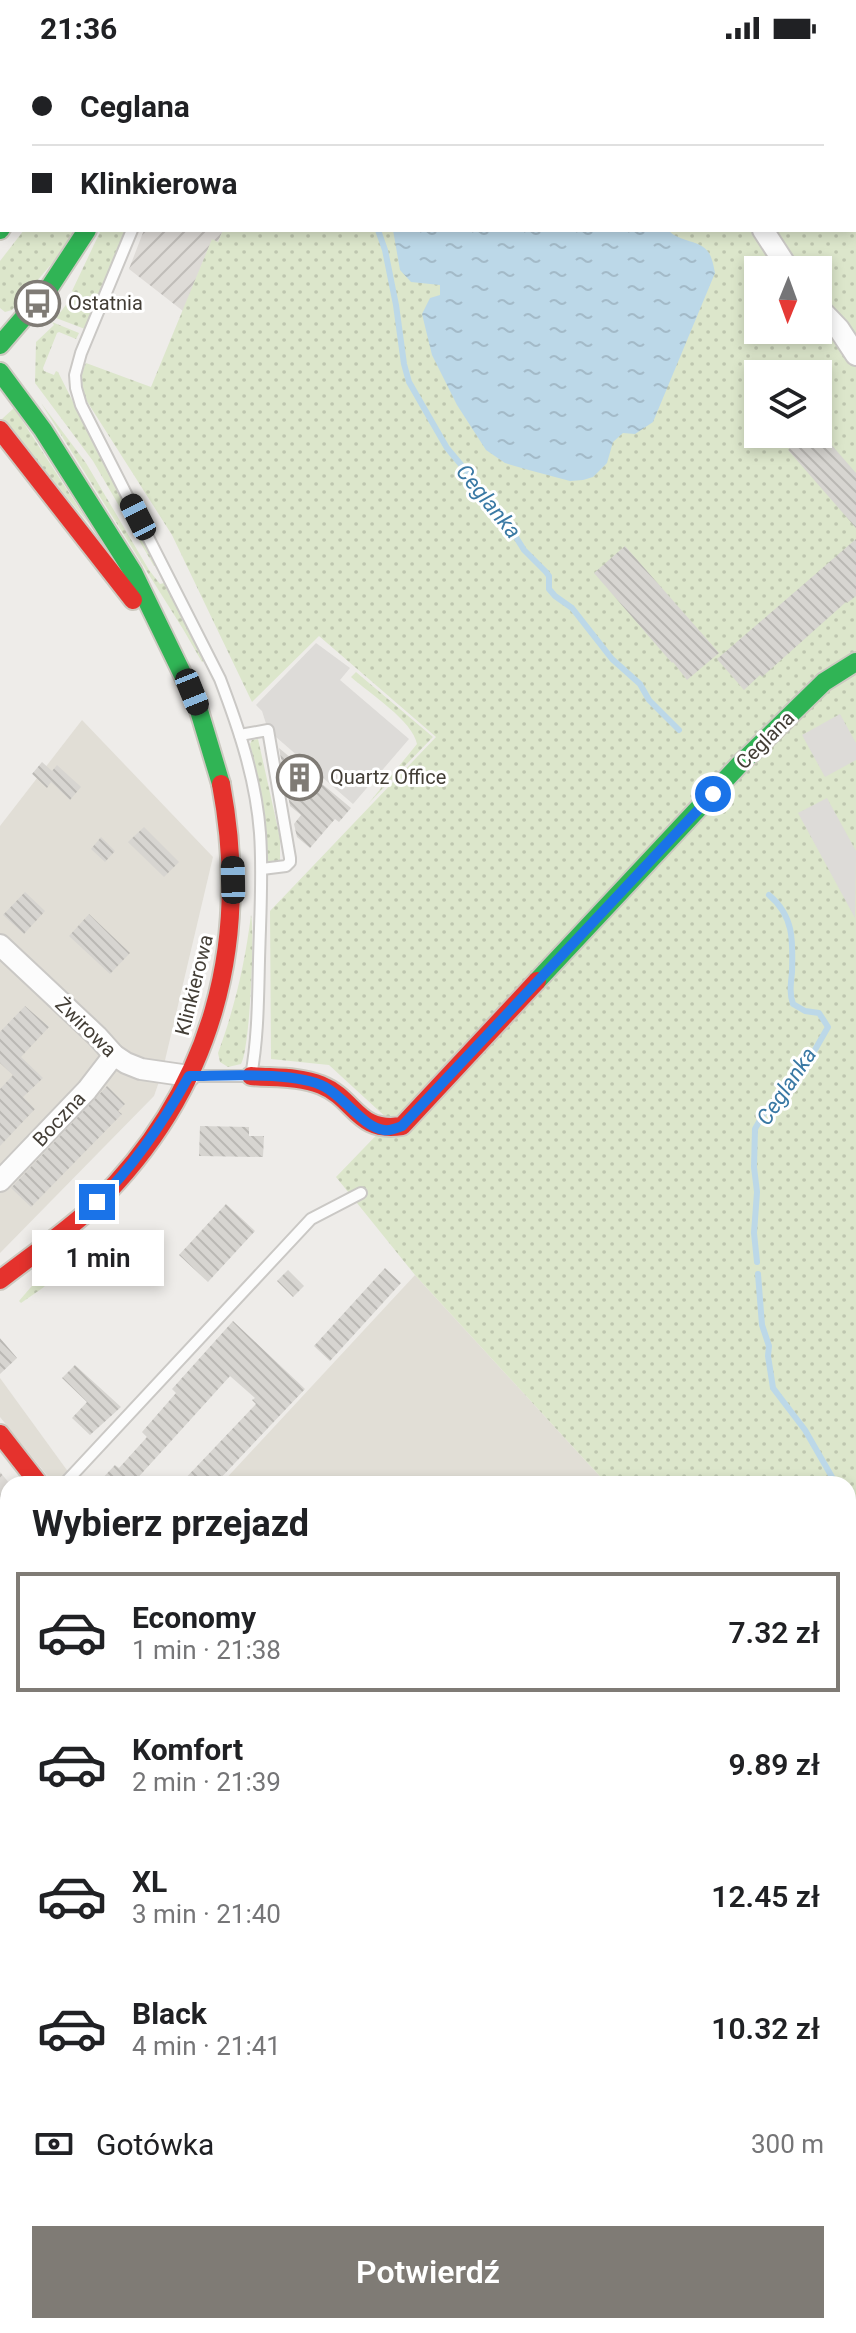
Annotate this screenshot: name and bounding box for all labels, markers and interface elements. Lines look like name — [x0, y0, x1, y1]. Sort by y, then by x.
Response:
text: 21:36 — [40, 11, 117, 46]
text: Ceglana — [80, 89, 190, 124]
text: Klinkierowa — [80, 166, 238, 201]
north arrow — [744, 256, 832, 344]
map controls — [744, 256, 832, 448]
bus stop icon: Ostatnia — [13, 279, 61, 327]
place label: Ostatnia — [68, 291, 143, 315]
button: layers — [744, 360, 832, 448]
water label: Ceglanka — [451, 459, 526, 543]
car — [116, 490, 160, 544]
car — [172, 665, 212, 719]
street label: Ceglana — [731, 706, 799, 774]
building icon: Quartz Office — [275, 753, 323, 801]
place label: Quartz Office — [330, 765, 446, 789]
route start — [695, 776, 731, 812]
car — [221, 856, 245, 904]
street label: Klinkierowa — [170, 932, 218, 1038]
street label: Żwirowa — [51, 992, 121, 1062]
water label: Ceglanka — [751, 1043, 821, 1130]
street label: Boczna — [28, 1087, 90, 1151]
route end — [79, 1184, 115, 1220]
callout: 1 min — [31, 1230, 163, 1286]
text: 1 min — [65, 1243, 131, 1273]
text: Wybierz przejazd — [32, 1503, 309, 1545]
icon: car — [36, 1596, 108, 1668]
text: Economy — [132, 1600, 256, 1635]
text: 7.32 zł — [728, 1615, 820, 1650]
text: 1 min · 21:38 — [132, 1635, 281, 1665]
icon: car — [36, 1728, 108, 1800]
text: Komfort — [132, 1732, 243, 1767]
text: 9.89 zł — [728, 1747, 820, 1782]
text: 2 min · 21:39 — [132, 1767, 281, 1797]
icon: car — [36, 1860, 108, 1932]
text: XL — [132, 1864, 167, 1899]
text: 12.45 zł — [711, 1879, 820, 1914]
text: 3 min · 21:40 — [132, 1899, 281, 1929]
icon: car — [36, 1992, 108, 2064]
text: Black — [132, 1996, 207, 2031]
text: 10.32 zł — [711, 2011, 820, 2046]
text: 4 min · 21:41 — [132, 2031, 281, 2061]
icon: cash — [32, 2122, 76, 2166]
text: Gotówka — [96, 2127, 214, 2162]
text: 300 m — [751, 2129, 824, 2159]
button: Potwierdź — [32, 2226, 824, 2318]

